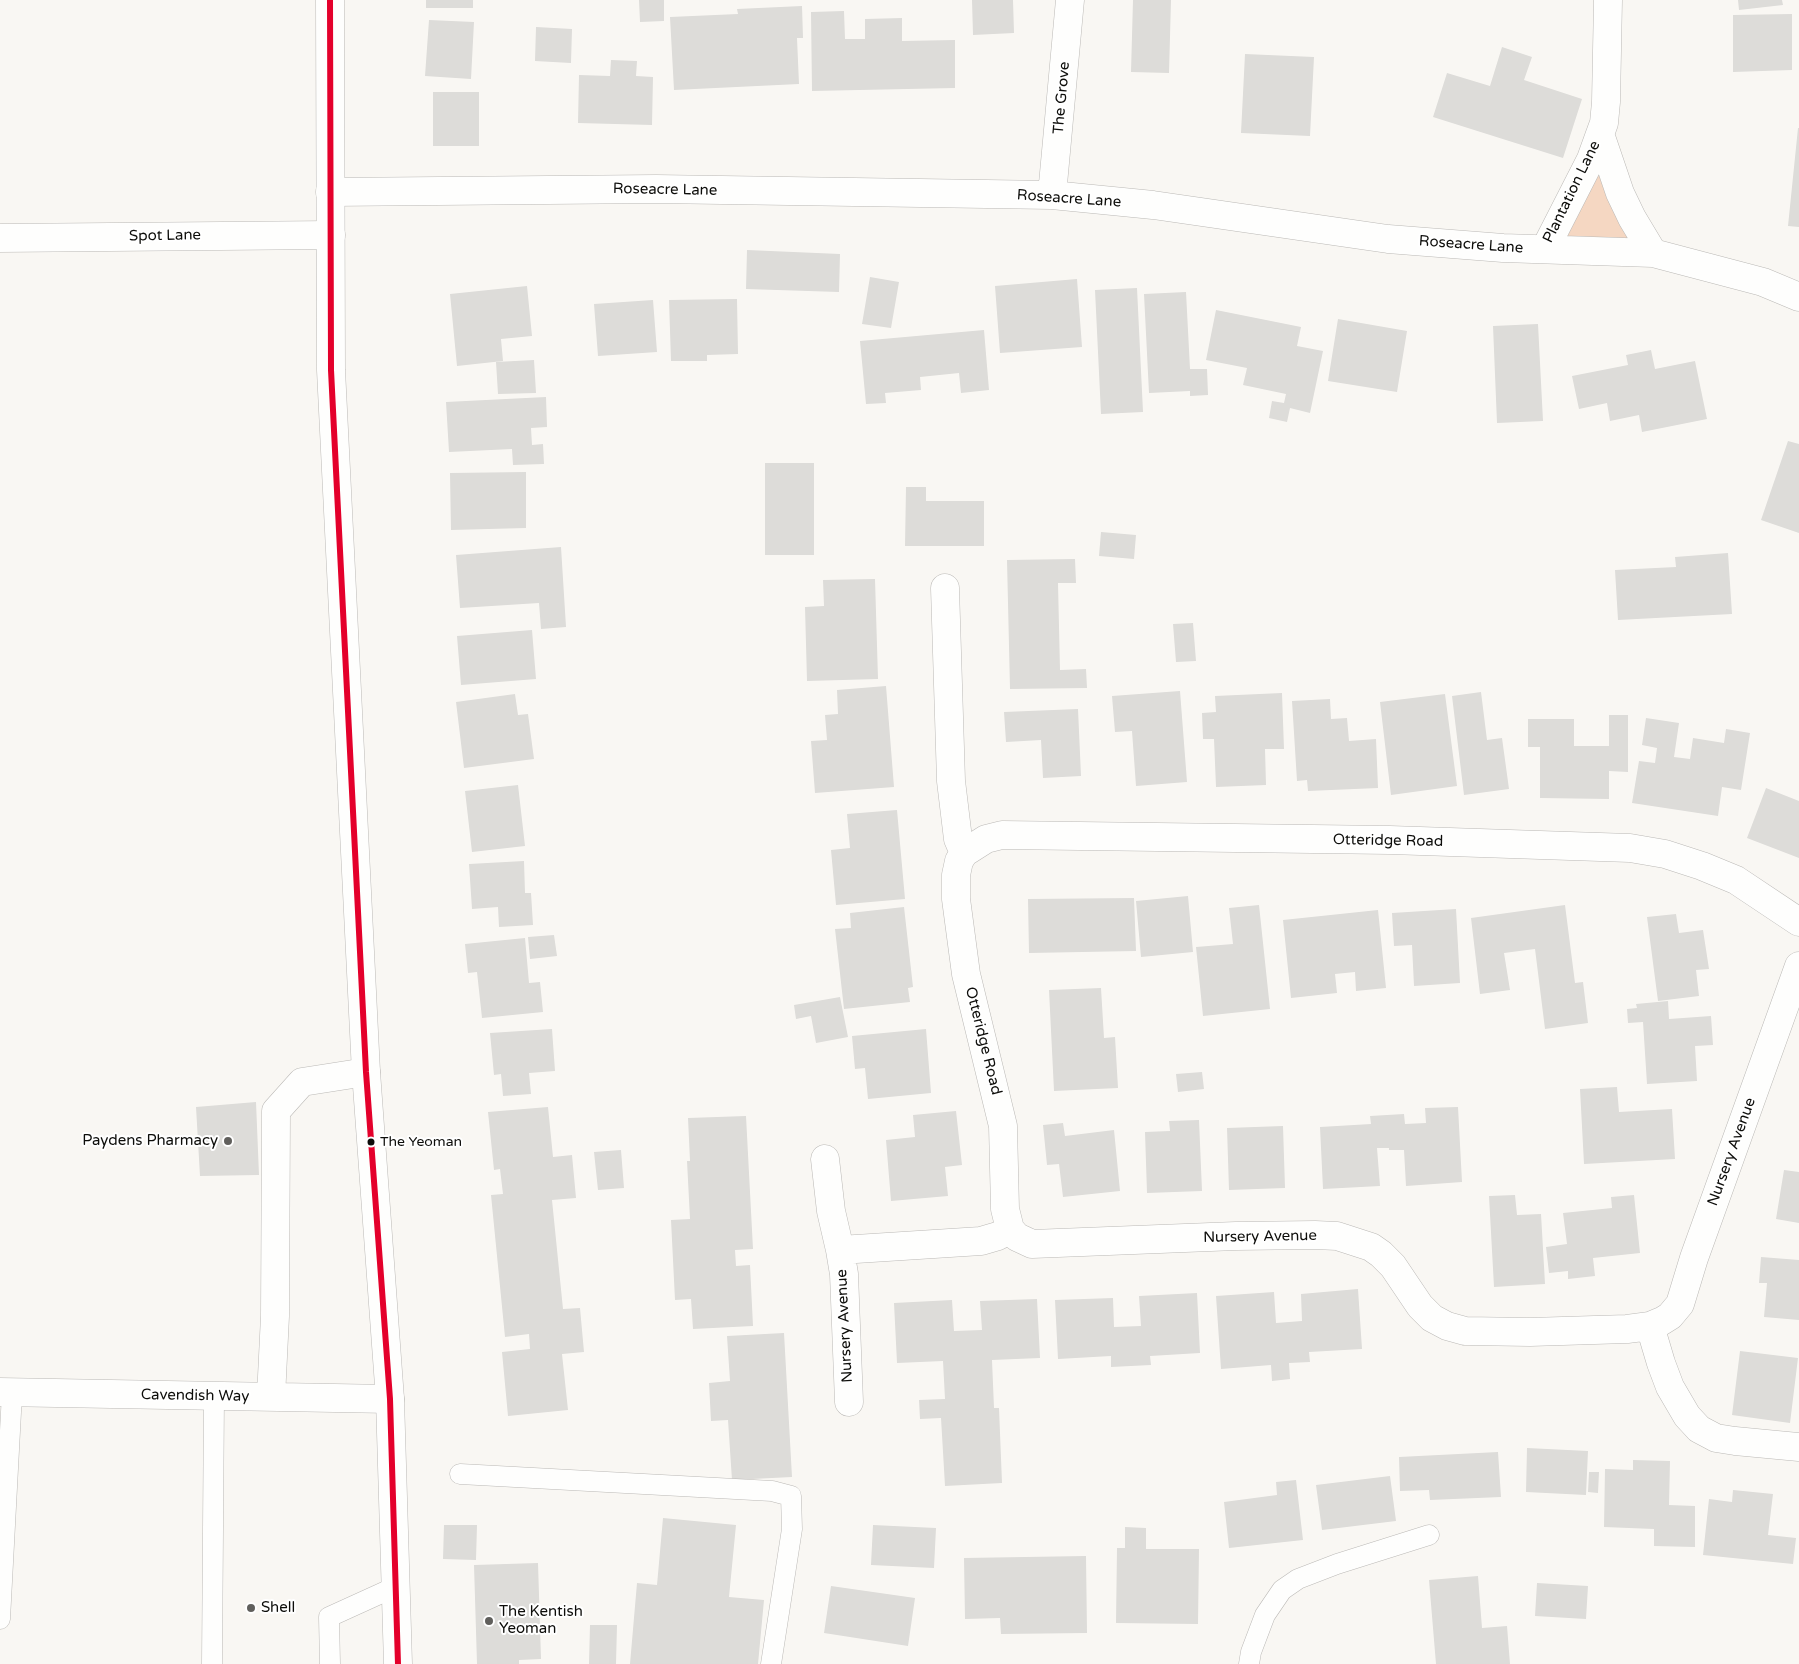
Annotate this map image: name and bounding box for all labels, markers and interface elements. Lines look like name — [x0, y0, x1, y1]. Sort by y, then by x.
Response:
street label: The Grove — [1050, 61, 1074, 135]
street label: Plantation Lane — [1539, 138, 1605, 246]
street label: Roseacre Lane — [613, 180, 717, 200]
street label: Roseacre Lane — [1016, 186, 1122, 212]
street label: Spot Lane — [129, 226, 201, 246]
street label: Roseacre Lane — [1418, 232, 1524, 258]
street label: Otteridge Road — [1333, 831, 1443, 851]
street label: Otteridge Road — [961, 985, 1005, 1097]
street label: Nursery Avenue — [1704, 1095, 1760, 1209]
place label: Paydens Pharmacy — [82, 1132, 218, 1150]
place label: The Yeoman — [380, 1134, 462, 1150]
marker: Paydens Pharmacy — [222, 1135, 234, 1147]
marker: The Yeoman — [366, 1137, 376, 1147]
street label: Nursery Avenue — [1203, 1227, 1317, 1247]
street label: Nursery Avenue — [833, 1269, 857, 1383]
street label: Cavendish Way — [141, 1386, 249, 1406]
place label: Shell — [261, 1599, 295, 1617]
marker: Shell — [245, 1602, 257, 1614]
place label: The Kentish Yeoman — [499, 1603, 583, 1638]
marker: The Kentish Yeoman — [483, 1615, 495, 1627]

